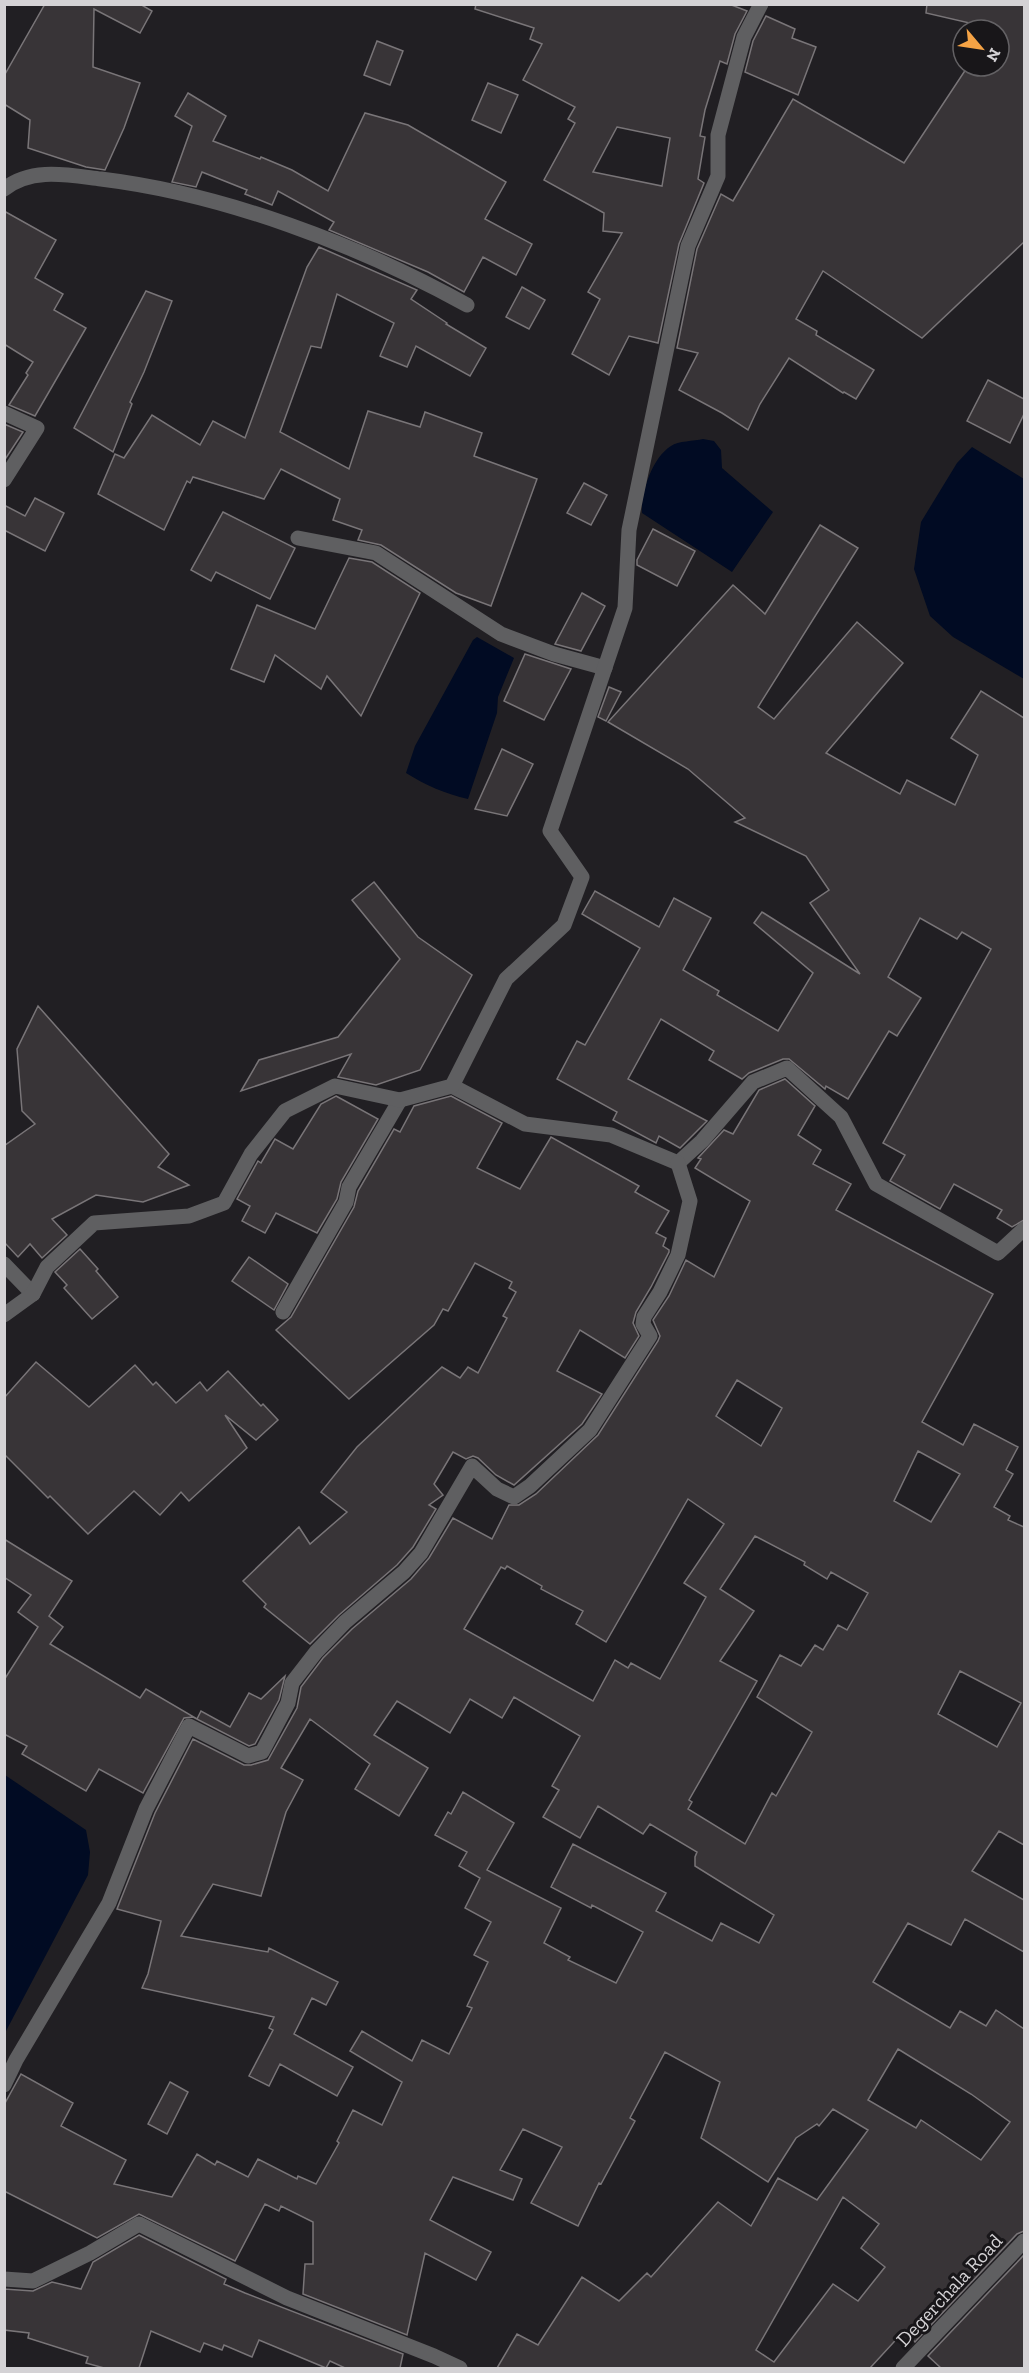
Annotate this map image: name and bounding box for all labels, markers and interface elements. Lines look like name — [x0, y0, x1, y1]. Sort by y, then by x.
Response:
north arrow — [951, 18, 1011, 78]
text: N — [982, 45, 1005, 65]
street label: Degerchala Road — [891, 2229, 1007, 2351]

